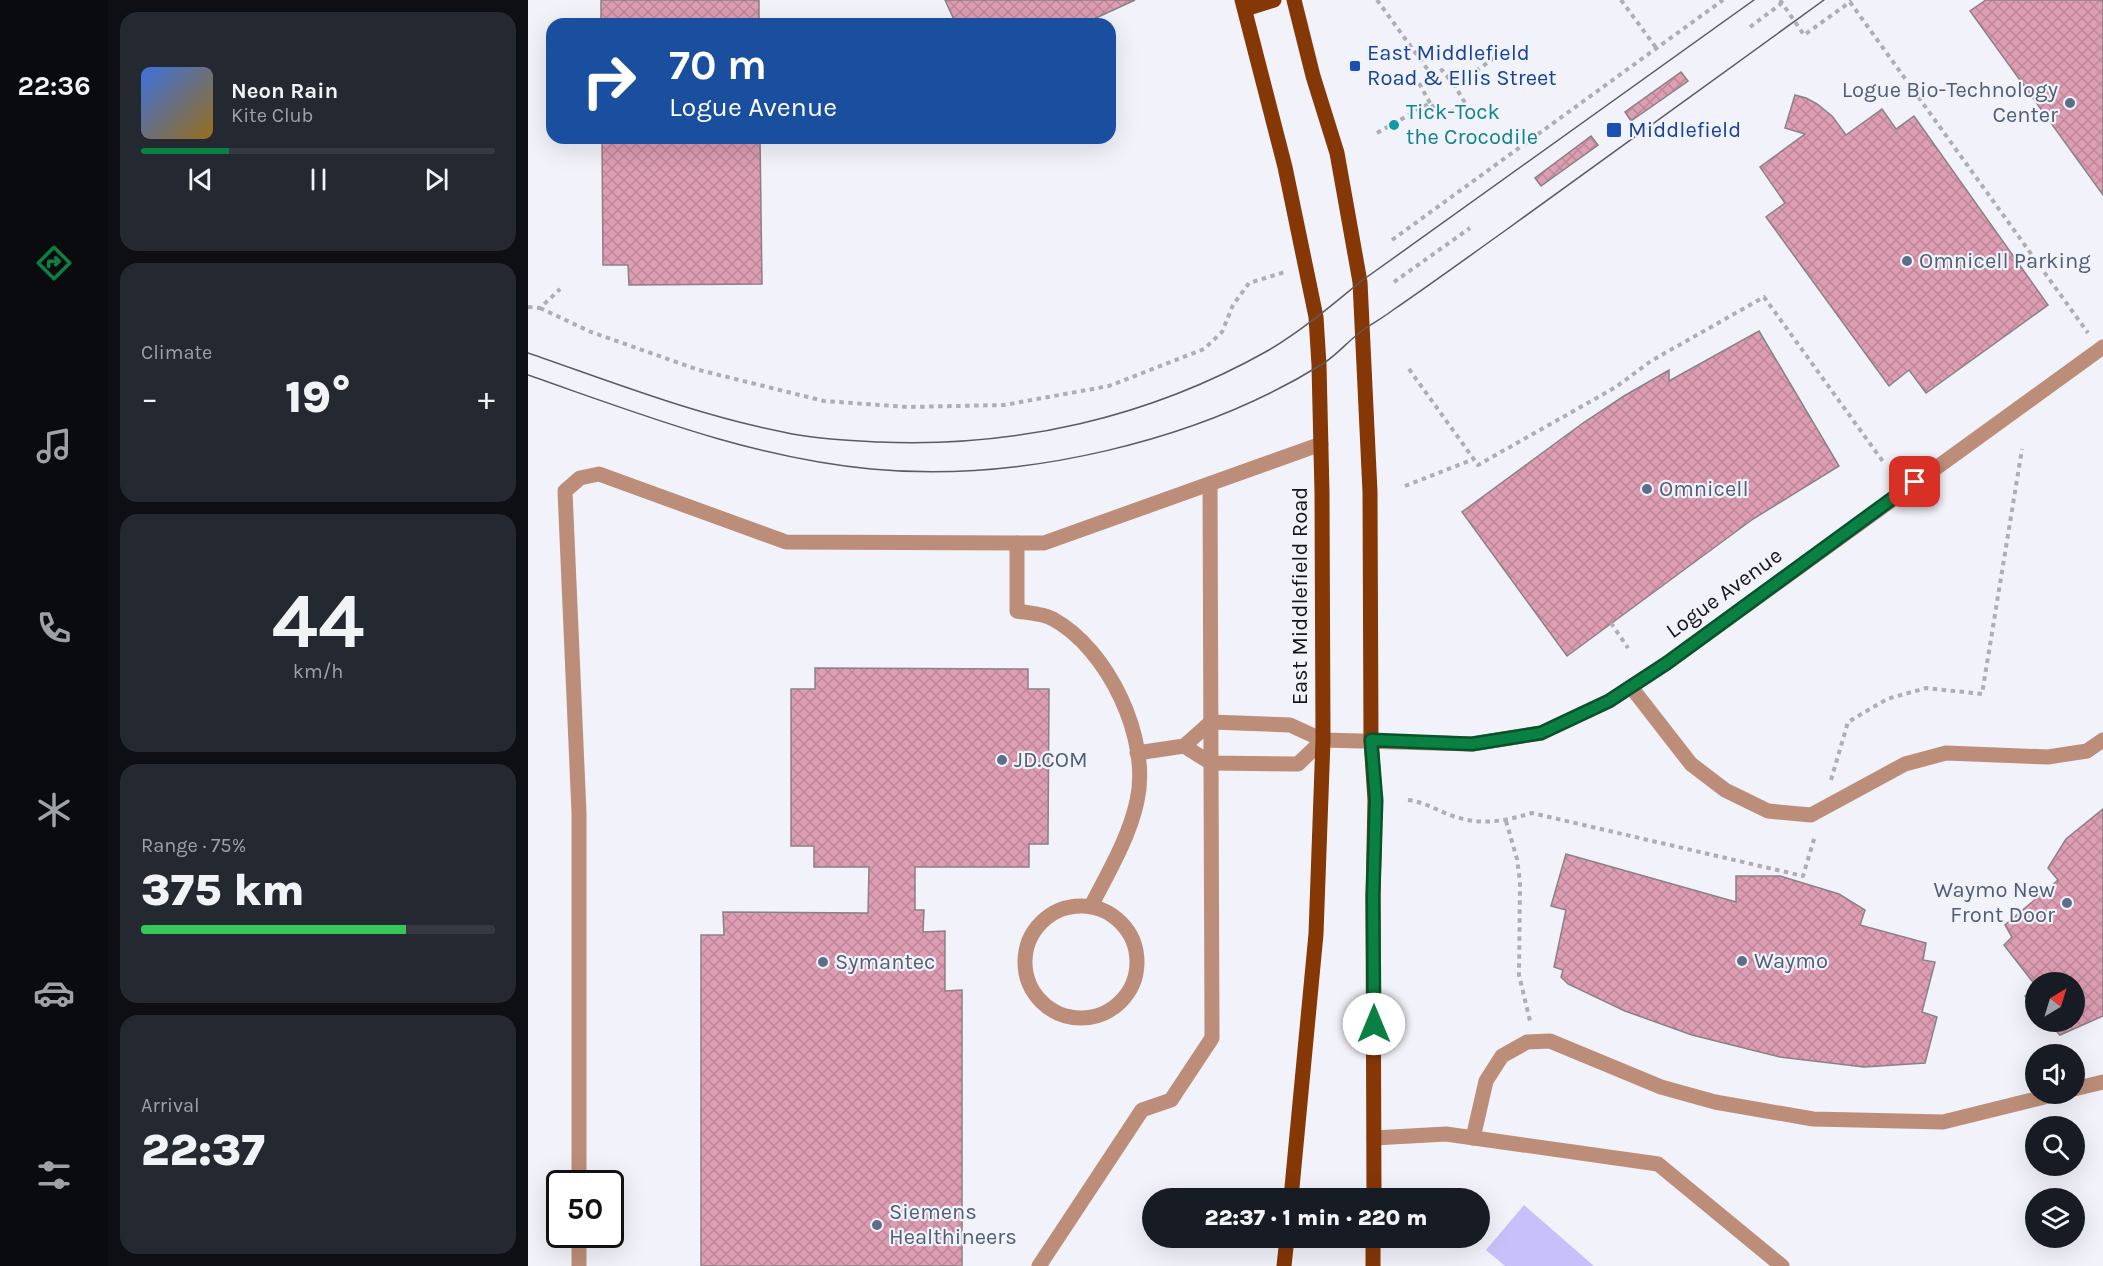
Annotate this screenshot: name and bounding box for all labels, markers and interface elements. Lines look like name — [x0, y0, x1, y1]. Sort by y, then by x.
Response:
text: 70 m — [669, 40, 767, 90]
place label: East Middlefield Road & Ellis Street — [1367, 40, 1557, 91]
icon: right — [570, 42, 648, 120]
marker: East Middlefield Road & Ellis Street — [1348, 59, 1362, 73]
text: 22:36 — [17, 70, 91, 102]
place label: Logue Bio-Technology Center — [1842, 77, 2058, 128]
text: Neon Rain — [231, 78, 338, 104]
text: Logue Avenue — [669, 91, 837, 123]
marker: Logue Bio-Technology Center — [2063, 96, 2077, 110]
place label: Tick-Tock the Crocodile — [1406, 99, 1538, 150]
text: Kite Club — [231, 104, 313, 127]
place label: Middlefield — [1628, 117, 1741, 143]
marker: Tick-Tock the Crocodile — [1387, 118, 1401, 132]
marker: Middlefield — [1605, 121, 1623, 139]
icon: previous — [184, 163, 217, 196]
icon: pause — [302, 163, 335, 196]
icon: next — [420, 163, 453, 196]
icon: directions — [33, 242, 75, 284]
place label: Omnicell Parking — [1919, 248, 2091, 274]
marker: Omnicell Parking — [1900, 254, 1914, 268]
text: Climate — [141, 341, 212, 364]
text: 19° — [285, 371, 351, 423]
text: − — [141, 379, 158, 417]
text: + — [478, 379, 495, 417]
icon: music — [33, 425, 75, 467]
pin — [1889, 456, 1940, 507]
icon: arrive — [1898, 465, 1931, 498]
place label: Omnicell — [1659, 476, 1749, 502]
marker: Omnicell — [1640, 482, 1654, 496]
street label: East Middlefield Road — [1287, 487, 1313, 705]
street label: Logue Avenue — [1661, 542, 1787, 644]
text: 44 — [272, 575, 364, 667]
icon: phone — [33, 607, 75, 649]
text: km/h — [293, 660, 343, 683]
place label: JD.COM — [1014, 747, 1088, 773]
marker: JD.COM — [995, 753, 1009, 767]
icon: climate — [33, 789, 75, 831]
text: Range · 75% — [141, 834, 246, 857]
text: 375 km — [141, 864, 305, 916]
place label: Waymo New Front Door — [1934, 877, 2055, 928]
marker: Waymo New Front Door — [2060, 896, 2074, 910]
place label: Waymo — [1754, 948, 1828, 974]
place label: Symantec — [835, 949, 935, 975]
marker: Waymo — [1735, 954, 1749, 968]
marker: Symantec — [816, 955, 830, 969]
icon: car — [33, 972, 75, 1014]
north arrow — [2025, 972, 2085, 1032]
map controls — [2025, 972, 2085, 1248]
position arrow — [1342, 992, 1406, 1056]
button: sound — [2025, 1044, 2085, 1104]
text: Arrival — [141, 1094, 200, 1117]
button: search — [2025, 1116, 2085, 1176]
text: 22:37 — [141, 1124, 265, 1176]
icon: filters — [33, 1154, 75, 1196]
speed limit sign: 50 — [546, 1170, 624, 1248]
button: layers — [2025, 1188, 2085, 1248]
place label: Siemens Healthineers — [889, 1199, 1017, 1250]
text: 22:37 · 1 min · 220 m — [1205, 1205, 1427, 1231]
marker: Siemens Healthineers — [870, 1218, 884, 1232]

